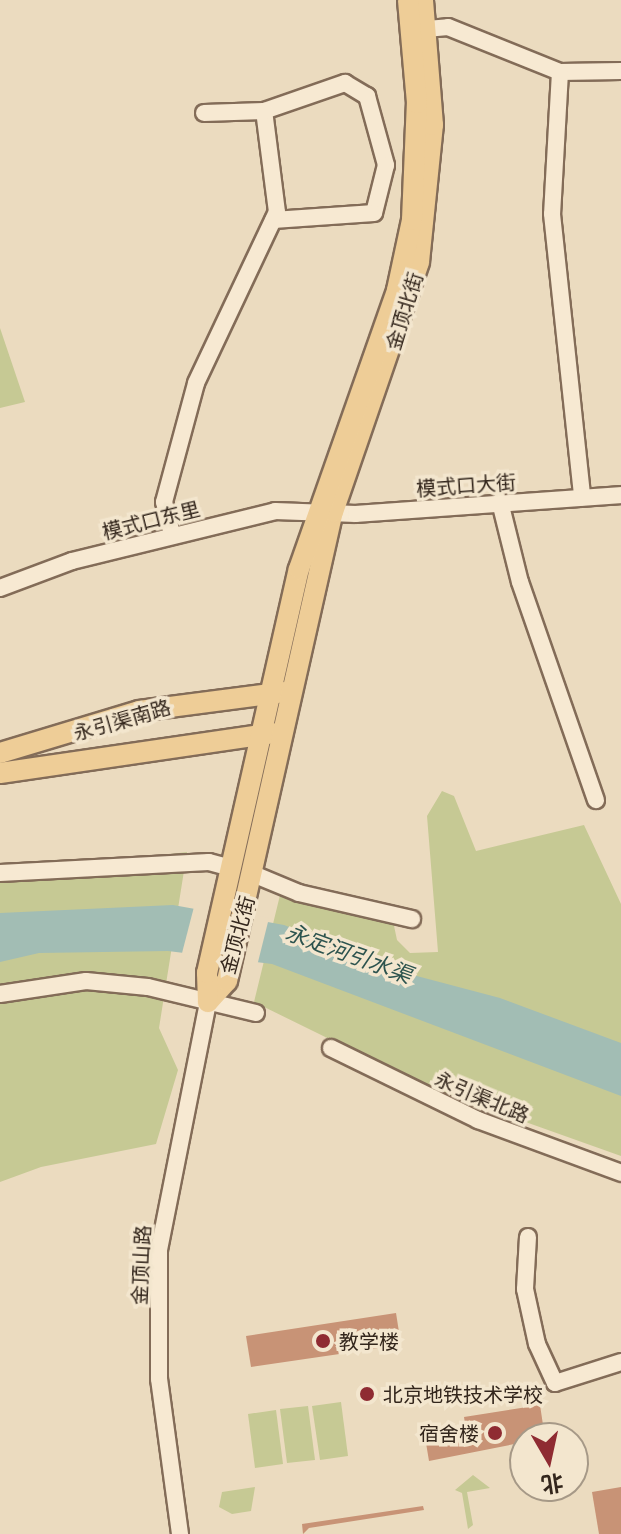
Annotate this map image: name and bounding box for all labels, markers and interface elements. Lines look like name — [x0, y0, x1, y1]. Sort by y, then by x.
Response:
street label: 金顶北街 — [381, 269, 427, 353]
street label: 模式口大街 — [415, 470, 517, 500]
street label: 模式口东里 — [100, 496, 202, 544]
street label: 永引渠南路 — [71, 695, 173, 745]
street label: 金顶北街 — [215, 893, 259, 977]
water label: 永定河引水渠 — [282, 918, 416, 988]
street label: 永引渠北路 — [431, 1066, 533, 1128]
street label: 金顶山路 — [127, 1224, 155, 1306]
place label: 教学楼 — [339, 1329, 399, 1353]
marker: 教学楼 — [314, 1332, 332, 1350]
place label: 北京地铁技术学校 — [383, 1382, 543, 1406]
marker: 北京地铁技术学校 — [358, 1385, 376, 1403]
place label: 宿舍楼 — [419, 1421, 479, 1445]
north arrow — [509, 1422, 589, 1502]
marker: 宿舍楼 — [486, 1424, 504, 1442]
text: 北 — [539, 1468, 566, 1500]

